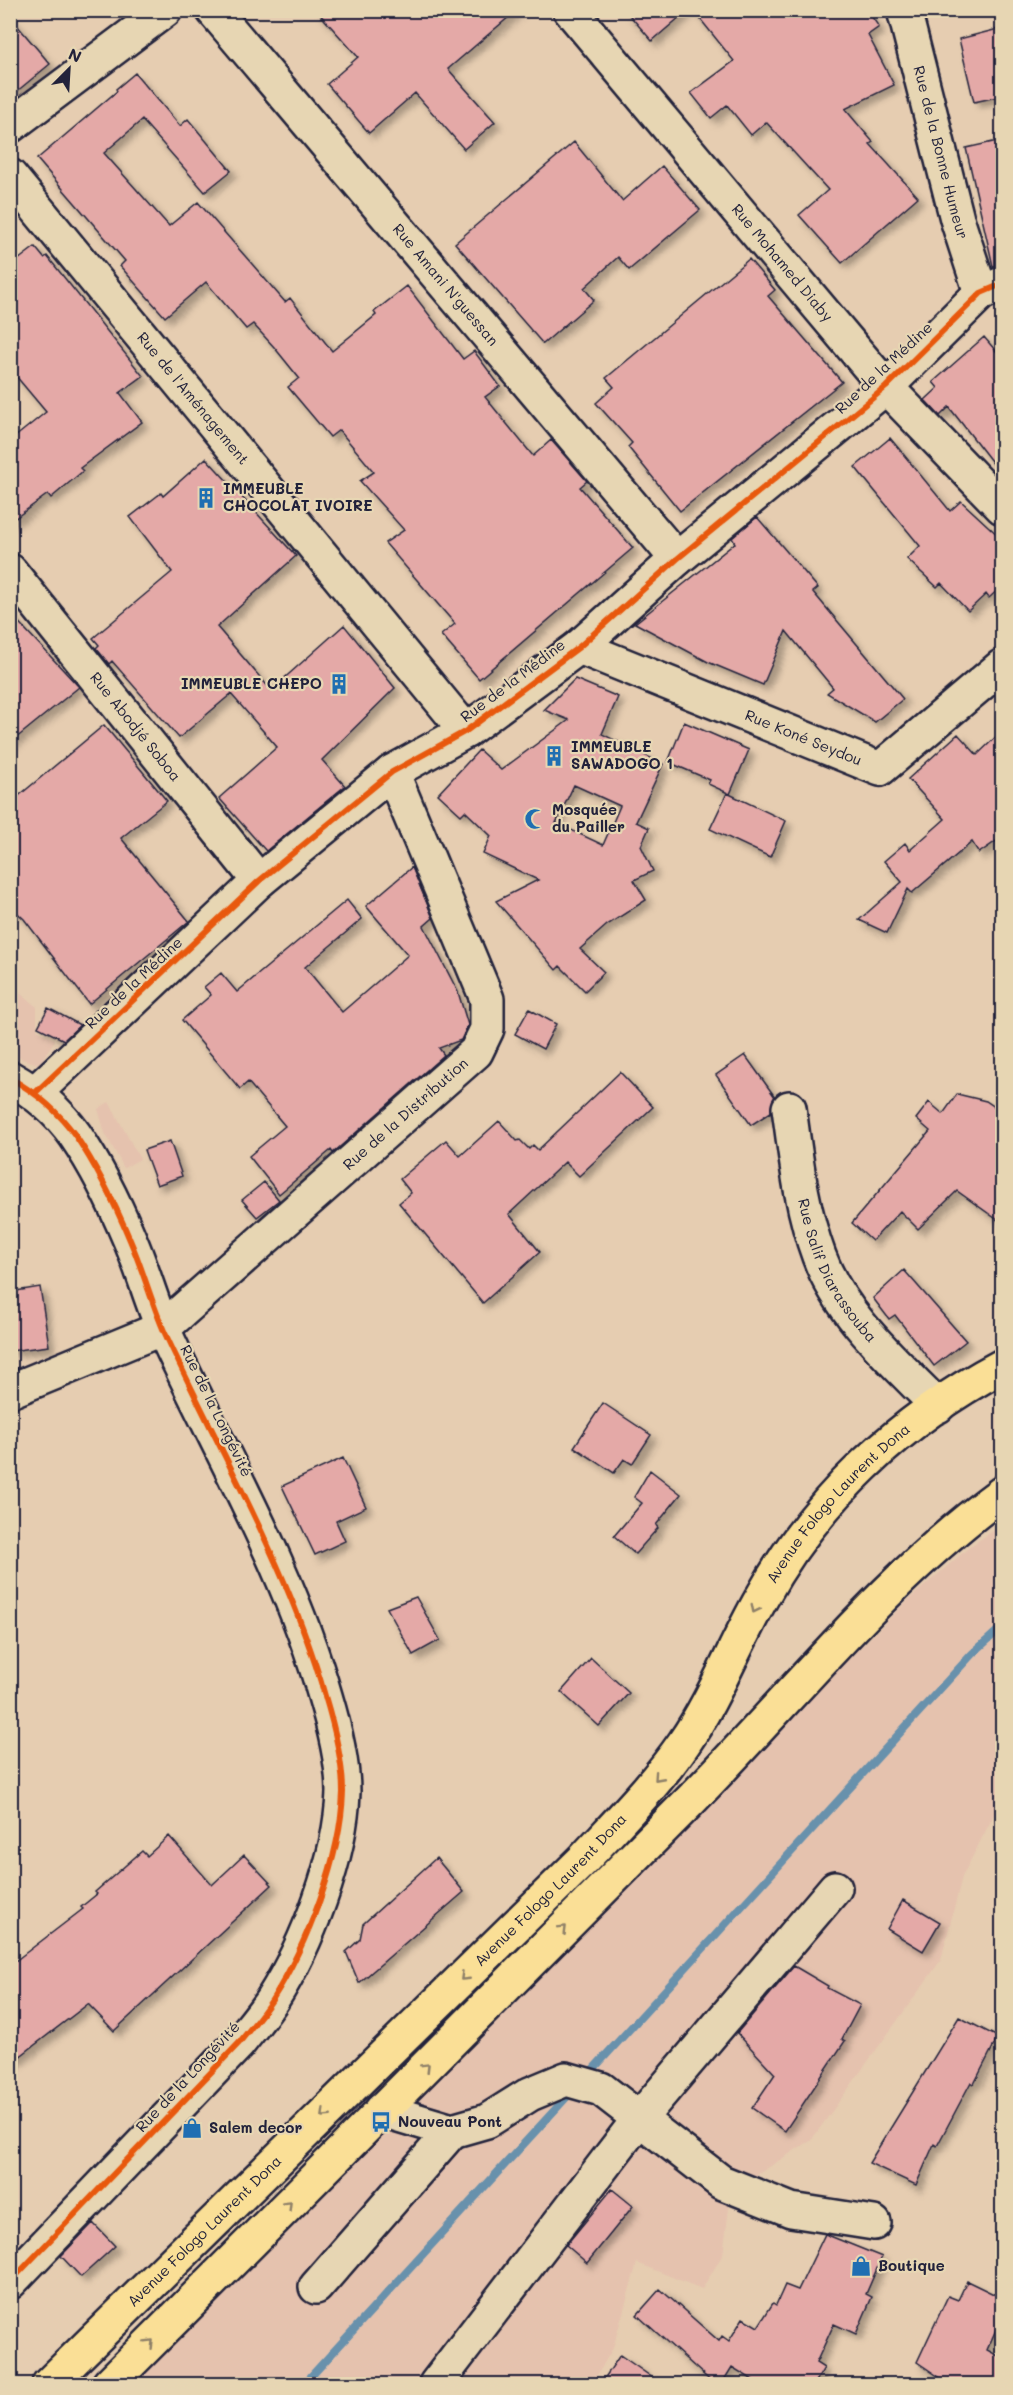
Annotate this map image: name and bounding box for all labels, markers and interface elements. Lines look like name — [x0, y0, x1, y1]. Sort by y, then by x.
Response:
north arrow — [39, 39, 99, 99]
text: N — [65, 43, 85, 67]
street label: Rue de la Bonne Humeur — [909, 63, 974, 241]
street label: Rue Mohamed Diaby — [728, 199, 838, 325]
street label: Rue Amani N'guessan — [389, 219, 504, 350]
street label: Rue de la Médine — [830, 317, 936, 418]
street label: Rue de l'Aménagement — [133, 327, 254, 468]
place label: IMMEUBLE CHOCOLAT IVOIRE — [223, 478, 373, 515]
building icon: IMMEUBLE CHOCOLAT IVOIRE — [194, 486, 218, 510]
street label: Rue de la Médine — [456, 634, 569, 726]
street label: Rue Abodjé Soboa — [86, 668, 186, 785]
building icon: IMMEUBLE CHEPO — [327, 672, 351, 696]
place label: IMMEUBLE CHEPO — [181, 673, 322, 693]
street label: Rue Koné Seydou — [742, 704, 865, 770]
place label: IMMEUBLE SAWADOGO 1 — [571, 736, 673, 773]
building icon: IMMEUBLE SAWADOGO 1 — [542, 744, 566, 768]
place label: Mosquée du Pailler — [552, 799, 625, 836]
mosque icon: Mosquée du Pailler — [523, 807, 547, 831]
street label: Rue de la Médine — [80, 932, 186, 1033]
street label: Rue de la Distribution — [338, 1053, 472, 1174]
street label: Rue Salif Diarassouba — [794, 1196, 882, 1346]
street label: Rue de la Longévité — [176, 1341, 258, 1480]
street label: Avenue Fologo Laurent Dona — [761, 1418, 914, 1586]
one-way arrow — [751, 1603, 763, 1614]
one-way arrow — [654, 1771, 665, 1781]
street label: Avenue Fologo Laurent Dona — [470, 1809, 630, 1970]
one-way arrow — [556, 1925, 567, 1936]
one-way arrow — [460, 1970, 471, 1981]
street label: Rue de la Longévité — [131, 2017, 244, 2136]
one-way arrow — [418, 2063, 429, 2074]
one-way arrow — [321, 2107, 331, 2118]
bus stop icon: Nouveau Pont — [369, 2110, 393, 2134]
place label: Nouveau Pont — [398, 2111, 502, 2131]
shop icon: Salem decor — [180, 2116, 204, 2140]
place label: Salem decor — [209, 2117, 302, 2137]
street label: Avenue Fologo Laurent Dona — [123, 2151, 285, 2311]
one-way arrow — [281, 2201, 292, 2211]
shop icon: Boutique — [849, 2254, 873, 2278]
place label: Boutique — [878, 2255, 945, 2275]
one-way arrow — [144, 2339, 154, 2350]

